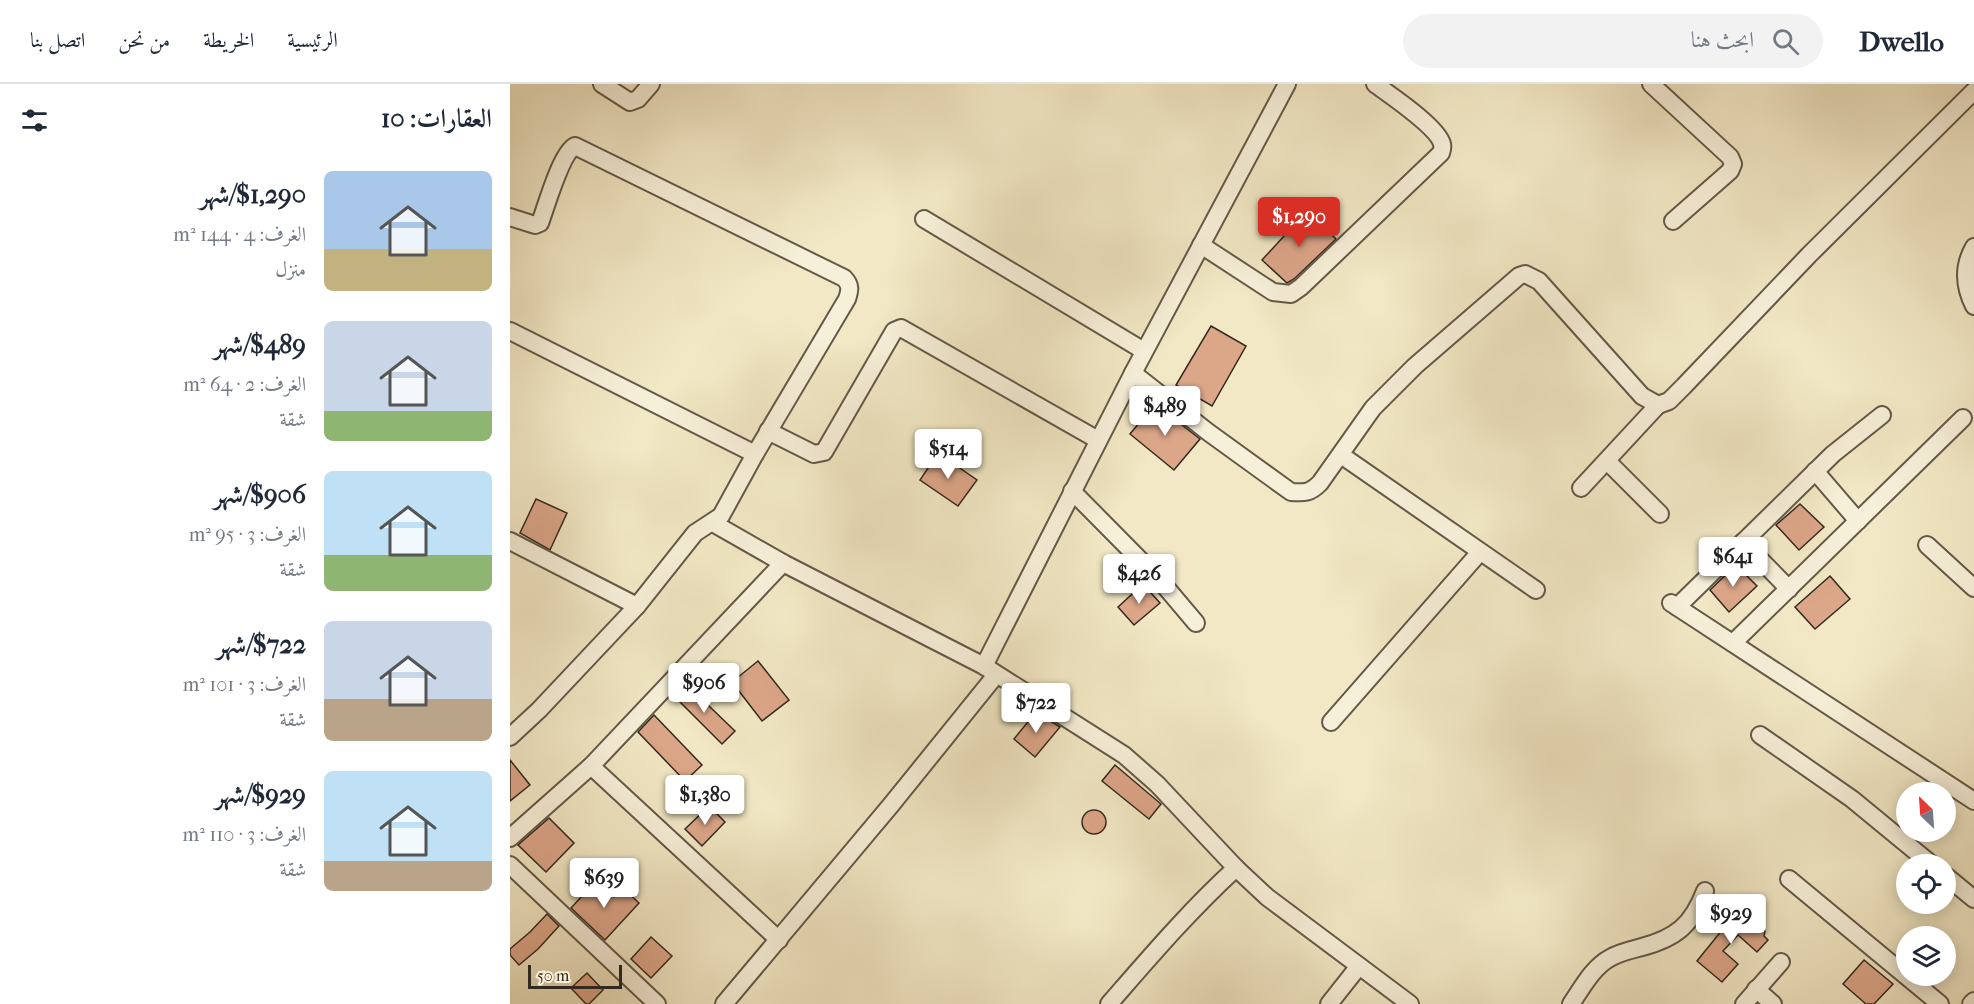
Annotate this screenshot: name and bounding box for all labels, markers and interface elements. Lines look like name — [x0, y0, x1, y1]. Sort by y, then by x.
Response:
search box — [1403, 14, 1823, 68]
icon: search — [1769, 25, 1802, 58]
text: Dwello — [1859, 25, 1944, 58]
text: ابحث هنا — [1691, 27, 1754, 53]
text: اتصل بنا — [30, 28, 85, 52]
text: من نحن — [118, 28, 170, 52]
text: الخريطة — [203, 28, 254, 52]
text: الرئيسية — [287, 28, 338, 52]
text: العقارات: 10 — [381, 103, 492, 134]
icon: filters — [18, 104, 51, 137]
text: $1,290/شهر — [200, 179, 306, 210]
icon: home — [372, 195, 444, 267]
pin: $1,290 — [1250, 197, 1348, 248]
text: $1,290 — [1272, 205, 1326, 228]
text: الغرف: 4 · 144 m² — [173, 223, 306, 246]
text: منزل — [275, 258, 306, 281]
text: $489/شهر — [213, 329, 306, 360]
icon: home — [372, 345, 444, 417]
text: الغرف: 2 · 64 m² — [183, 373, 306, 396]
pin: $489 — [1129, 386, 1201, 437]
text: $489 — [1143, 394, 1187, 417]
text: شقة — [280, 408, 306, 431]
pin: $514 — [912, 429, 984, 480]
text: $514 — [929, 437, 967, 460]
text: $906/شهر — [213, 479, 306, 510]
icon: home — [372, 495, 444, 567]
text: الغرف: 3 · 95 m² — [189, 523, 306, 546]
pin: $641 — [1697, 537, 1769, 588]
text: $641 — [1713, 545, 1753, 568]
pin: $426 — [1103, 554, 1175, 605]
text: شقة — [280, 558, 306, 581]
text: $426 — [1117, 562, 1161, 585]
text: $722/شهر — [216, 629, 306, 660]
icon: home — [372, 645, 444, 717]
pin: $906 — [668, 663, 740, 714]
text: $906 — [682, 671, 726, 694]
text: الغرف: 3 · 101 m² — [183, 673, 306, 696]
pin: $722 — [1000, 683, 1072, 734]
text: $722 — [1015, 691, 1057, 714]
text: شقة — [280, 708, 306, 731]
pin: $1,380 — [656, 775, 754, 826]
text: $929/شهر — [215, 779, 306, 810]
north arrow — [1896, 782, 1956, 842]
map controls — [1896, 782, 1956, 986]
text: $1,380 — [679, 783, 731, 806]
icon: home — [372, 795, 444, 867]
text: الغرف: 3 · 110 m² — [183, 823, 306, 846]
button: locate — [1896, 854, 1956, 914]
text: شقة — [280, 858, 306, 881]
pin: $639 — [568, 858, 640, 909]
text: $639 — [584, 866, 624, 889]
pin: $929 — [1695, 894, 1767, 945]
text: $929 — [1710, 902, 1752, 925]
button: layers — [1896, 926, 1956, 986]
scale bar — [528, 962, 622, 990]
text: 50 m — [537, 966, 569, 985]

